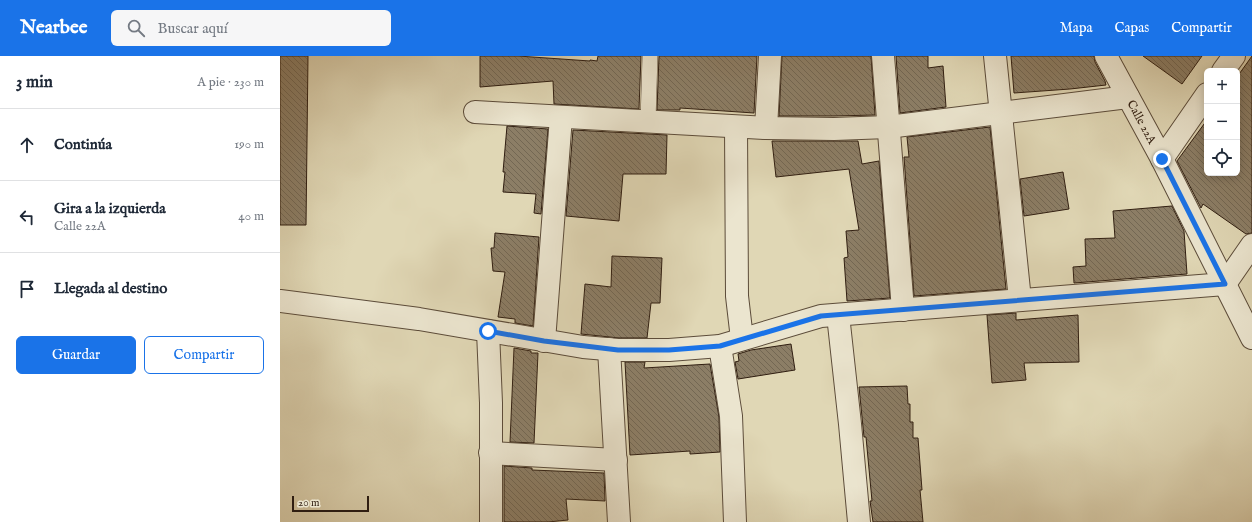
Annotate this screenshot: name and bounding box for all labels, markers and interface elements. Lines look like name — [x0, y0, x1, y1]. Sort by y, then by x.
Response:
search box — [111, 10, 391, 46]
text: Nearbee — [20, 16, 87, 40]
icon: search — [125, 17, 147, 39]
text: Buscar aquí — [157, 19, 228, 38]
text: Mapa — [1060, 19, 1093, 37]
text: Capas — [1115, 19, 1149, 37]
text: Compartir — [1171, 19, 1232, 37]
map controls — [1204, 68, 1240, 176]
button: + — [1204, 68, 1240, 104]
text: 3 min — [16, 72, 53, 93]
text: A pie · 230 m — [197, 74, 264, 91]
street label: Calle 22A — [1123, 98, 1160, 148]
button: − — [1204, 104, 1240, 140]
icon: ahead — [16, 134, 38, 156]
text: Continúa — [54, 135, 112, 154]
text: 190 m — [234, 136, 264, 153]
button: locate — [1204, 140, 1240, 176]
route end — [1153, 150, 1171, 168]
text: Gira a la izquierda — [54, 199, 166, 218]
icon: left — [16, 206, 38, 228]
text: 40 m — [238, 208, 264, 225]
text: Calle 22A — [54, 218, 106, 235]
icon: arrive — [16, 278, 38, 300]
text: Llegada al destino — [54, 279, 167, 298]
route start — [479, 322, 497, 340]
button: Guardar — [16, 336, 136, 374]
button: Compartir — [144, 336, 264, 374]
scale bar — [292, 494, 369, 513]
text: 20 m — [298, 496, 319, 510]

